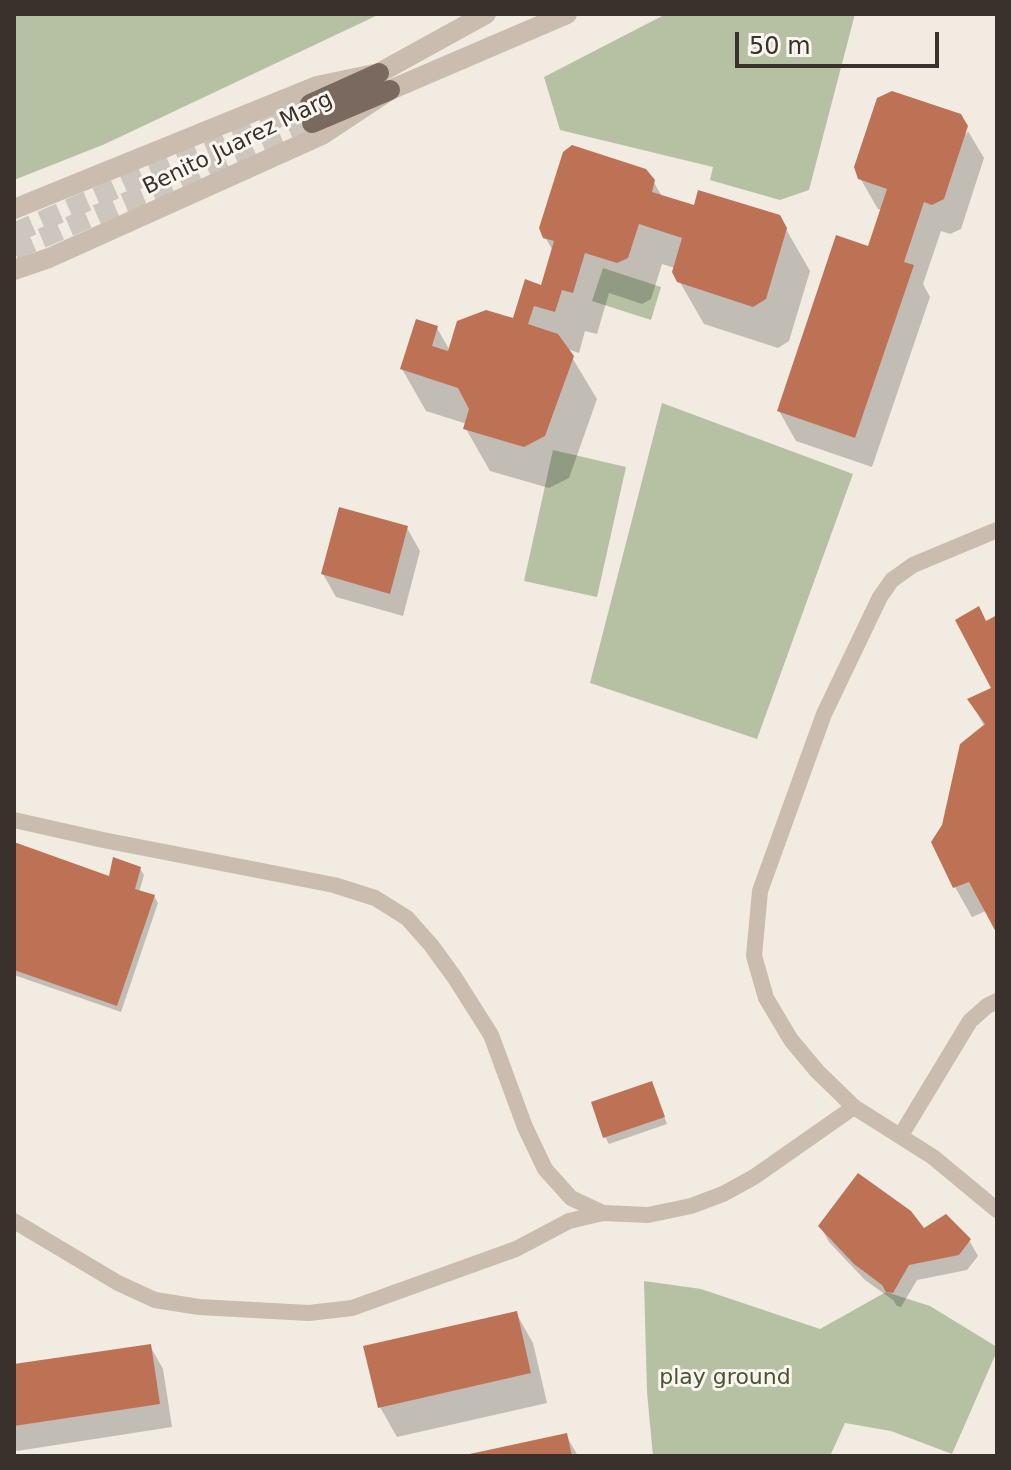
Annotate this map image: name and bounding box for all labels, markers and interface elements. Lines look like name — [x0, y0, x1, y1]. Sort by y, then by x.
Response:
scale bar — [739, 16, 943, 66]
text: 50 m — [749, 32, 811, 60]
street label: Benito Juarez Marg — [139, 87, 337, 201]
park label: play ground — [659, 1365, 791, 1391]

